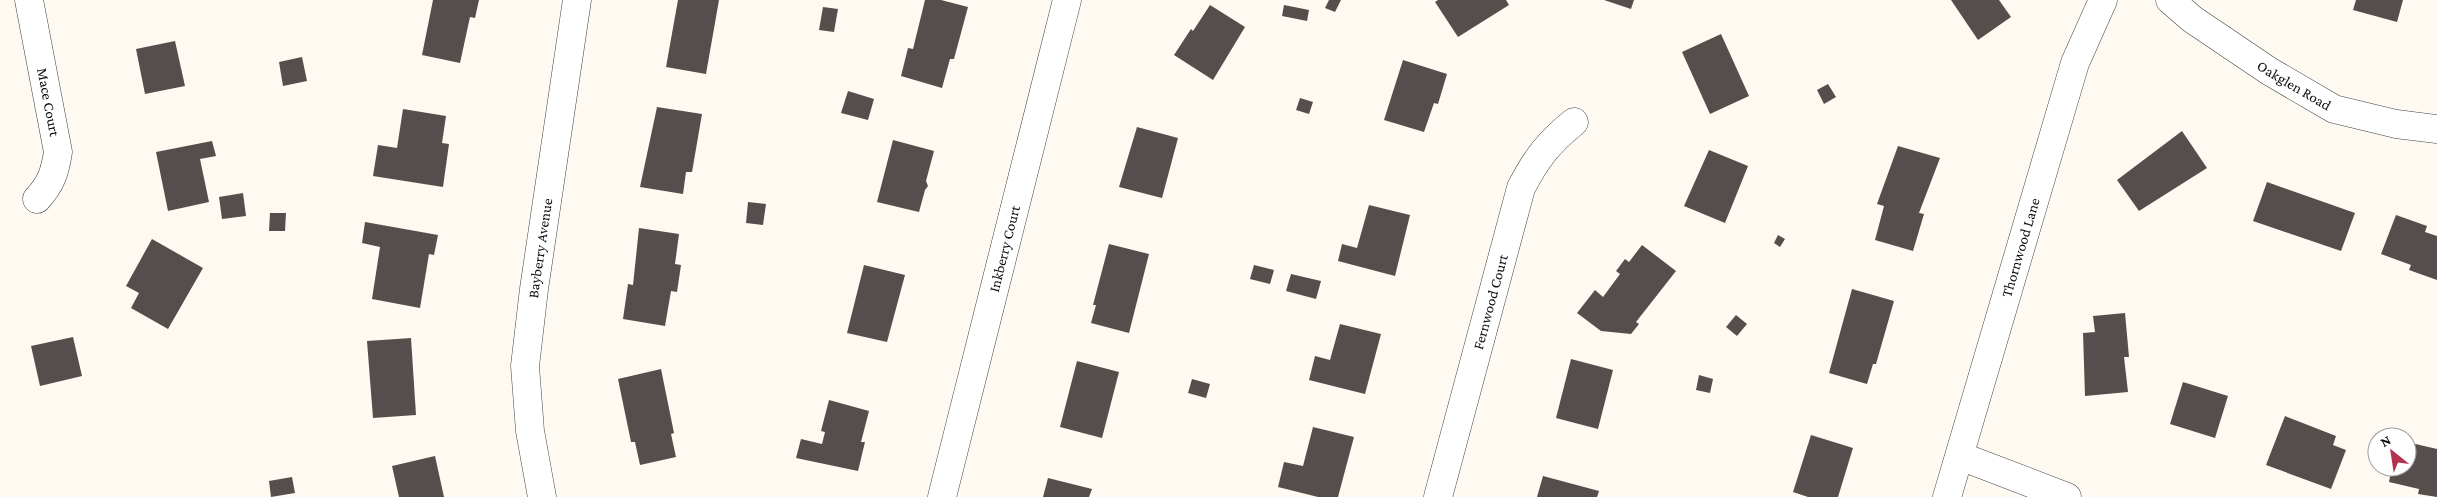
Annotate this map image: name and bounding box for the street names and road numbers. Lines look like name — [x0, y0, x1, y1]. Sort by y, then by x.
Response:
street label: Oakglen Road — [2254, 57, 2334, 114]
street label: Mace Court — [34, 67, 63, 139]
street label: Thornwood Lane — [1998, 196, 2043, 299]
street label: Bayberry Avenue — [525, 197, 555, 299]
street label: Inkberry Court — [986, 203, 1023, 294]
street label: Fernwood Court — [1470, 251, 1511, 351]

